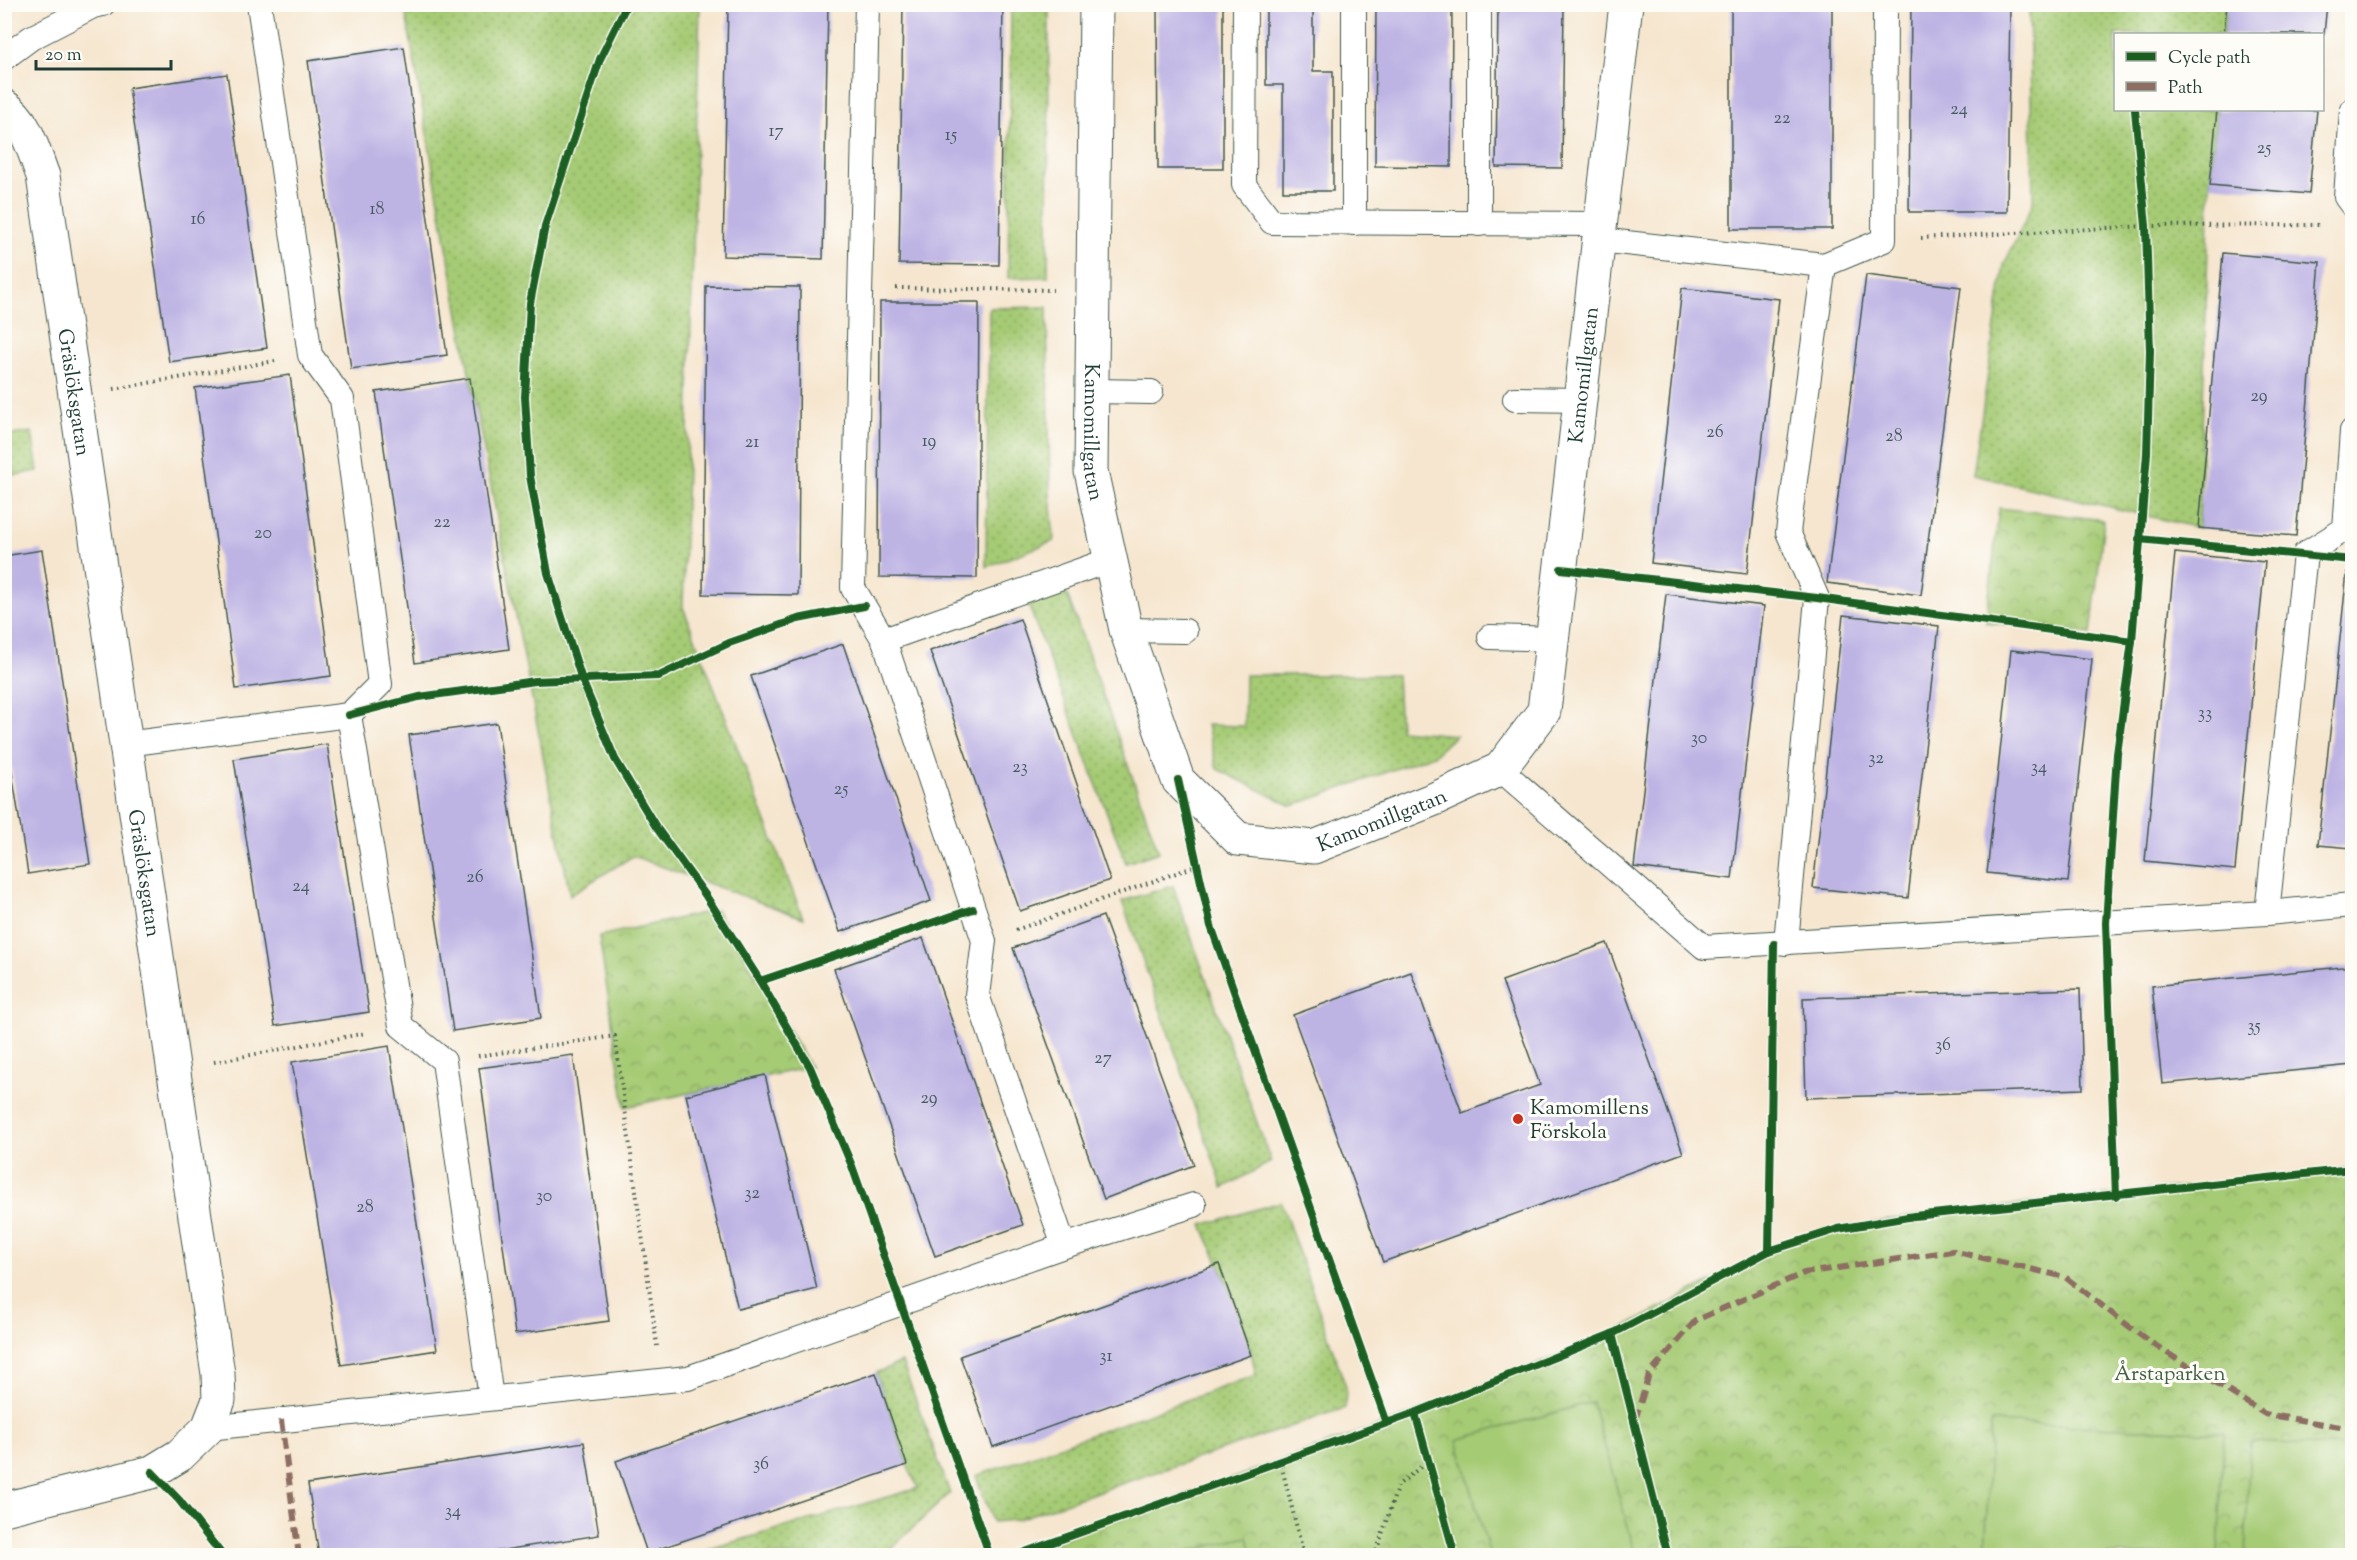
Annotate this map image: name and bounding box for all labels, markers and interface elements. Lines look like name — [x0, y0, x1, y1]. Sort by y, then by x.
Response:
scale bar — [36, 33, 171, 71]
legend — [2114, 33, 2324, 111]
text: 20 m — [45, 43, 82, 69]
text: Cycle path — [2168, 46, 2251, 72]
text: Path — [2168, 76, 2203, 102]
house number: 24 — [1950, 97, 1968, 123]
house number: 22 — [1774, 106, 1791, 132]
house number: 17 — [768, 119, 784, 145]
house number: 15 — [945, 123, 957, 149]
house number: 25 — [2257, 136, 2271, 162]
house number: 18 — [369, 197, 385, 223]
house number: 16 — [190, 207, 206, 233]
street label: Kamomillgatan — [1562, 305, 1608, 445]
street label: Gräslöksgatan — [48, 327, 97, 458]
street label: Kamomillgatan — [1074, 363, 1110, 504]
house number: 29 — [2250, 384, 2268, 410]
house number: 26 — [1706, 420, 1724, 446]
house number: 28 — [1885, 424, 1903, 450]
house number: 19 — [922, 429, 937, 455]
house number: 21 — [745, 430, 759, 456]
house number: 22 — [434, 510, 451, 536]
house number: 20 — [254, 521, 272, 547]
house number: 33 — [2198, 701, 2212, 727]
house number: 30 — [1691, 726, 1707, 752]
house number: 32 — [1868, 746, 1884, 772]
house number: 23 — [1012, 755, 1028, 781]
house number: 34 — [2031, 755, 2047, 781]
house number: 25 — [834, 777, 848, 803]
street label: Kamomillgatan — [1313, 782, 1452, 861]
street label: Gräslöksgatan — [119, 807, 167, 939]
house number: 26 — [466, 865, 484, 891]
house number: 24 — [292, 874, 310, 900]
house number: 35 — [2247, 1014, 2261, 1040]
house number: 36 — [1935, 1033, 1951, 1059]
house number: 27 — [1094, 1046, 1112, 1072]
house number: 29 — [920, 1086, 938, 1112]
place label: Kamomillens Förskola — [1530, 1094, 1649, 1148]
marker: Kamomillens Förskola — [1511, 1112, 1525, 1126]
house number: 32 — [744, 1181, 760, 1207]
house number: 30 — [536, 1184, 552, 1210]
house number: 28 — [356, 1195, 374, 1221]
house number: 31 — [1099, 1344, 1113, 1370]
park label: Årstaparken — [2114, 1360, 2226, 1390]
house number: 36 — [753, 1452, 769, 1478]
house number: 34 — [445, 1499, 461, 1525]

